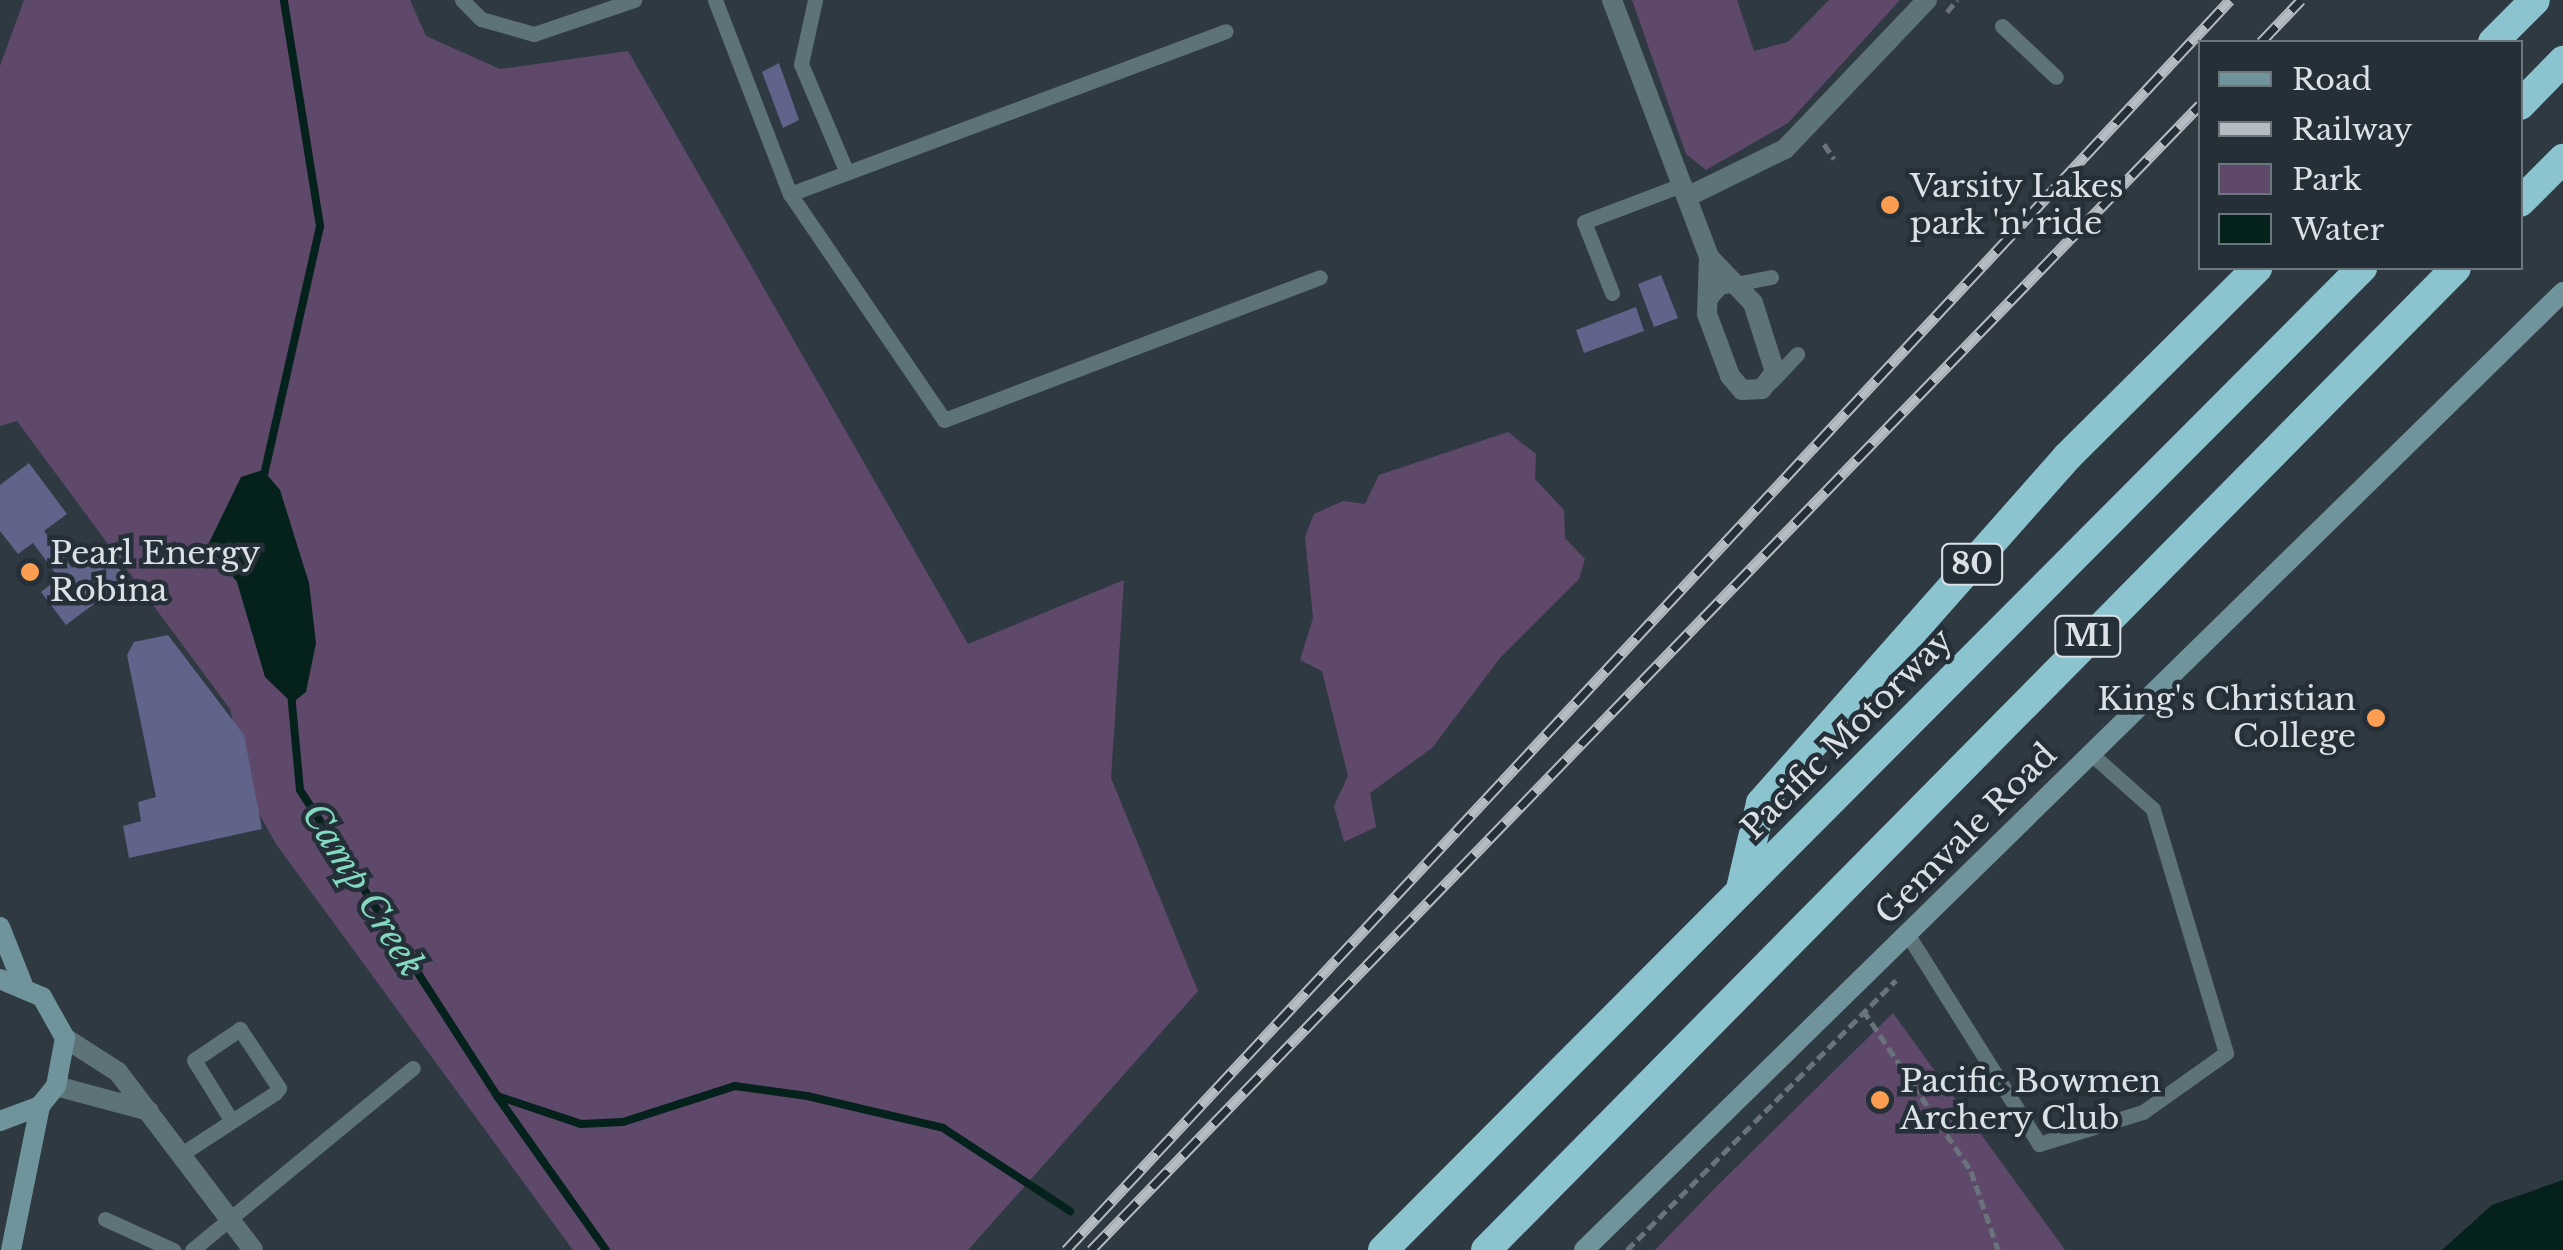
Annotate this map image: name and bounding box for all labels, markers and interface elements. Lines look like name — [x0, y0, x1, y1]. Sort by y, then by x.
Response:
legend — [2198, 40, 2523, 270]
text: Road — [2292, 61, 2372, 98]
text: Railway — [2292, 111, 2412, 148]
text: Park — [2292, 161, 2362, 198]
place label: Varsity Lakes park 'n' ride — [1910, 168, 2125, 243]
marker: Varsity Lakes park 'n' ride — [1879, 194, 1901, 216]
text: Water — [2292, 211, 2384, 248]
place label: Pearl Energy Robina — [50, 535, 260, 610]
road number: 80 — [1940, 539, 2004, 589]
marker: Pearl Energy Robina — [19, 561, 41, 583]
road number: M1 — [2053, 611, 2123, 661]
street label: Pacific Motorway — [1734, 621, 1960, 847]
place label: King's Christian College — [2098, 681, 2356, 756]
marker: King's Christian College — [2365, 707, 2387, 729]
street label: Gemvale Road — [1868, 736, 2064, 932]
water label: Camp Creek — [293, 796, 433, 984]
place label: Pacific Bowmen Archery Club — [1900, 1063, 2161, 1138]
marker: Pacific Bowmen Archery Club — [1869, 1089, 1891, 1111]

